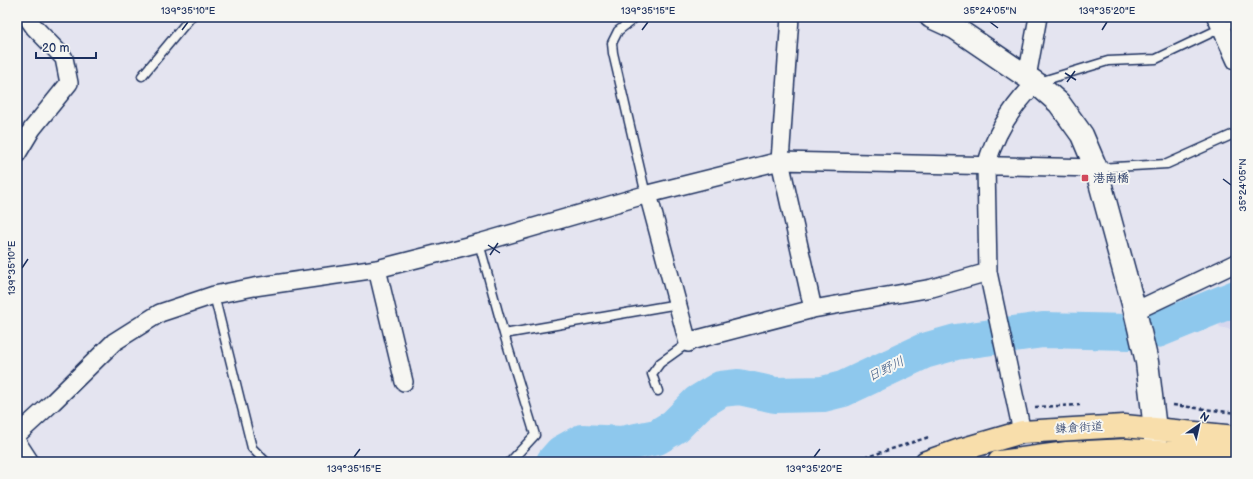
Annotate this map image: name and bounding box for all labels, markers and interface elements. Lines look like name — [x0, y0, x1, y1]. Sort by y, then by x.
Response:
text: 139°35'10"E — [161, 5, 216, 17]
text: 139°35'15"E — [621, 5, 676, 17]
text: 35°24'05"N — [963, 5, 1017, 17]
text: 139°35'20"E — [1079, 5, 1136, 17]
scale bar — [36, 34, 96, 60]
text: 20 m — [42, 41, 69, 56]
text: 35°24'05"N — [1237, 158, 1249, 212]
place label: 港南橋 — [1093, 171, 1129, 186]
marker: 港南橋 — [1080, 173, 1090, 183]
text: 139°35'10"E — [6, 240, 18, 295]
water label: 日野川 — [865, 353, 907, 385]
north arrow — [1179, 405, 1219, 445]
text: N — [1197, 409, 1211, 425]
street label: 鎌倉街道 — [1055, 419, 1103, 437]
text: 139°35'15"E — [327, 463, 382, 475]
text: 139°35'20"E — [786, 463, 843, 475]

